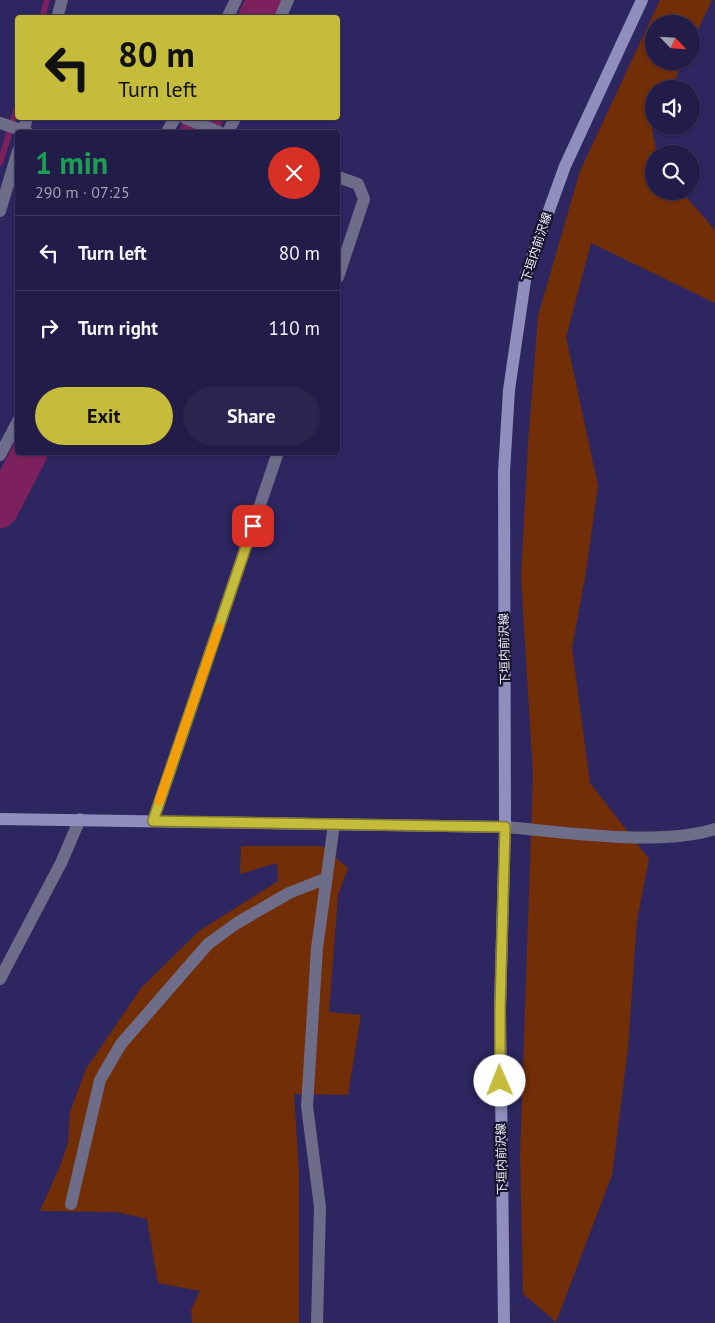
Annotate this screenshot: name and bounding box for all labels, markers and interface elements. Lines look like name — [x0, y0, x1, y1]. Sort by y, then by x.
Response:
north arrow — [645, 15, 700, 70]
map controls — [645, 15, 700, 200]
text: 80 m — [118, 31, 195, 77]
icon: left — [35, 35, 100, 100]
text: Turn left — [118, 75, 197, 103]
button: sound — [645, 80, 700, 135]
text: 1 min — [35, 143, 108, 182]
button: search — [645, 145, 700, 200]
button: close — [268, 147, 320, 199]
text: 290 m · 07:25 — [35, 182, 130, 202]
street label: 下垣内前沢線 — [518, 210, 554, 284]
icon: left — [35, 239, 63, 267]
text: Turn left — [78, 241, 147, 265]
text: 80 m — [279, 241, 320, 265]
icon: right — [35, 314, 63, 342]
text: Turn right — [78, 316, 158, 340]
text: 110 m — [268, 316, 320, 340]
button: Exit — [35, 387, 173, 445]
button: Share — [183, 387, 320, 445]
pin — [232, 505, 274, 547]
icon: arrive — [239, 512, 267, 540]
street label: 下垣内前沢線 — [496, 613, 512, 685]
position arrow — [473, 1054, 525, 1106]
street label: 下垣内前沢線 — [493, 1123, 509, 1195]

